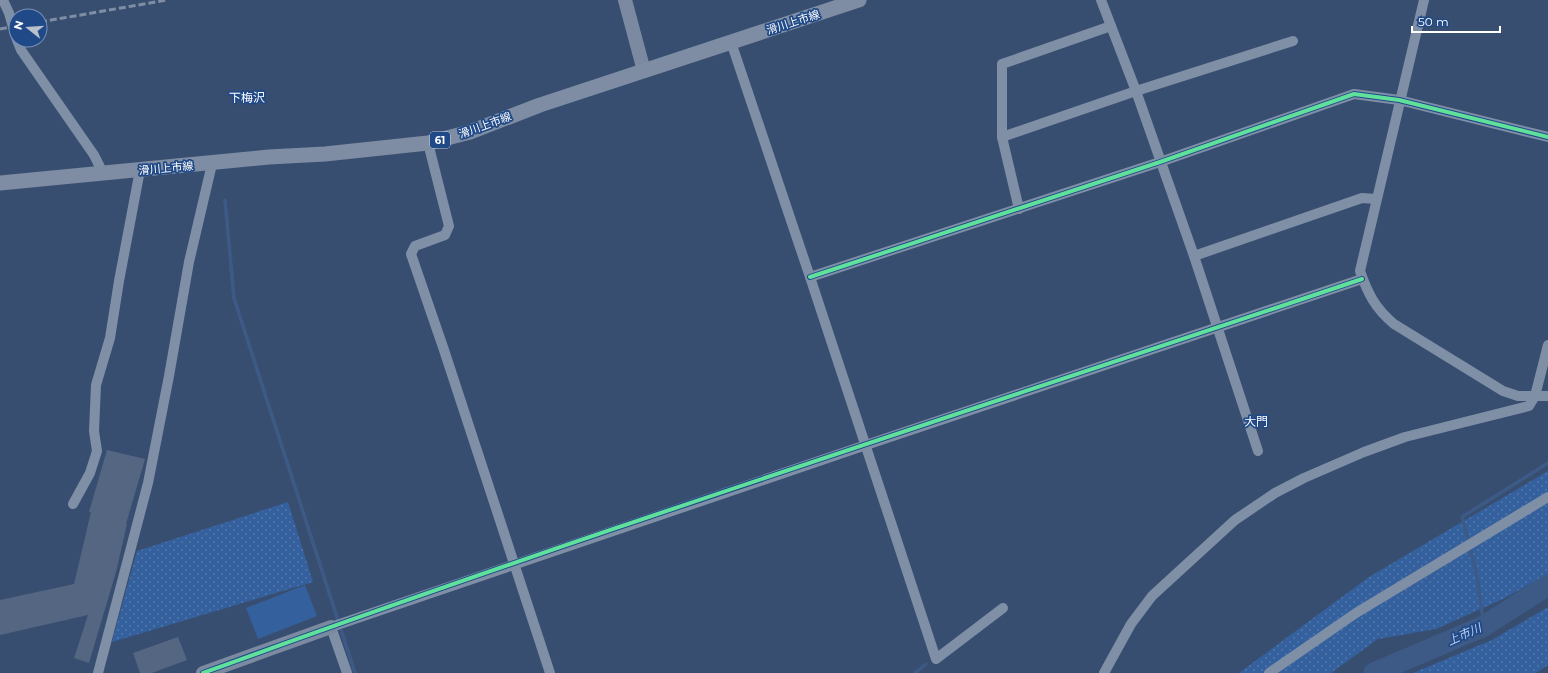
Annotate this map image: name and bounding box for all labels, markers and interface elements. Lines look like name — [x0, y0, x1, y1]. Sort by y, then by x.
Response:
street label: 滑川上市線 — [765, 7, 821, 37]
north arrow — [8, 8, 48, 48]
scale bar — [1412, 8, 1500, 34]
text: 50 m — [1418, 14, 1449, 29]
text: N — [10, 19, 26, 31]
district label: 下梅沢 — [229, 90, 265, 105]
street label: 滑川上市線 — [457, 109, 513, 141]
road number: 61 — [430, 132, 450, 148]
street label: 滑川上市線 — [138, 159, 194, 177]
district label: 大門 — [1244, 414, 1268, 429]
water label: 上市川 — [1444, 619, 1485, 648]

